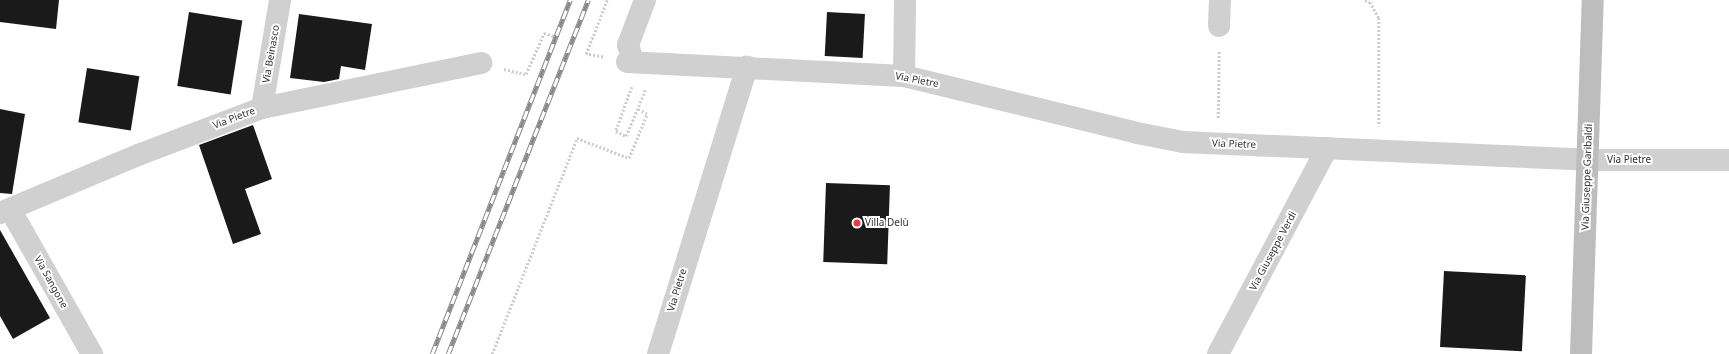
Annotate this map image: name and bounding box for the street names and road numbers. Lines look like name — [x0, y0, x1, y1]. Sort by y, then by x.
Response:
street label: Via Beinasco — [260, 24, 282, 84]
street label: Via Pietre — [894, 70, 940, 90]
street label: Via Pietre — [211, 104, 257, 132]
street label: Via Giuseppe Garibaldi — [1579, 124, 1595, 230]
street label: Via Pietre — [1212, 137, 1256, 151]
street label: Via Pietre — [1607, 154, 1651, 166]
street label: Via Giuseppe Verdi — [1247, 209, 1299, 293]
street label: Via Sangone — [32, 254, 70, 310]
street label: Via Pietre — [665, 267, 689, 313]

